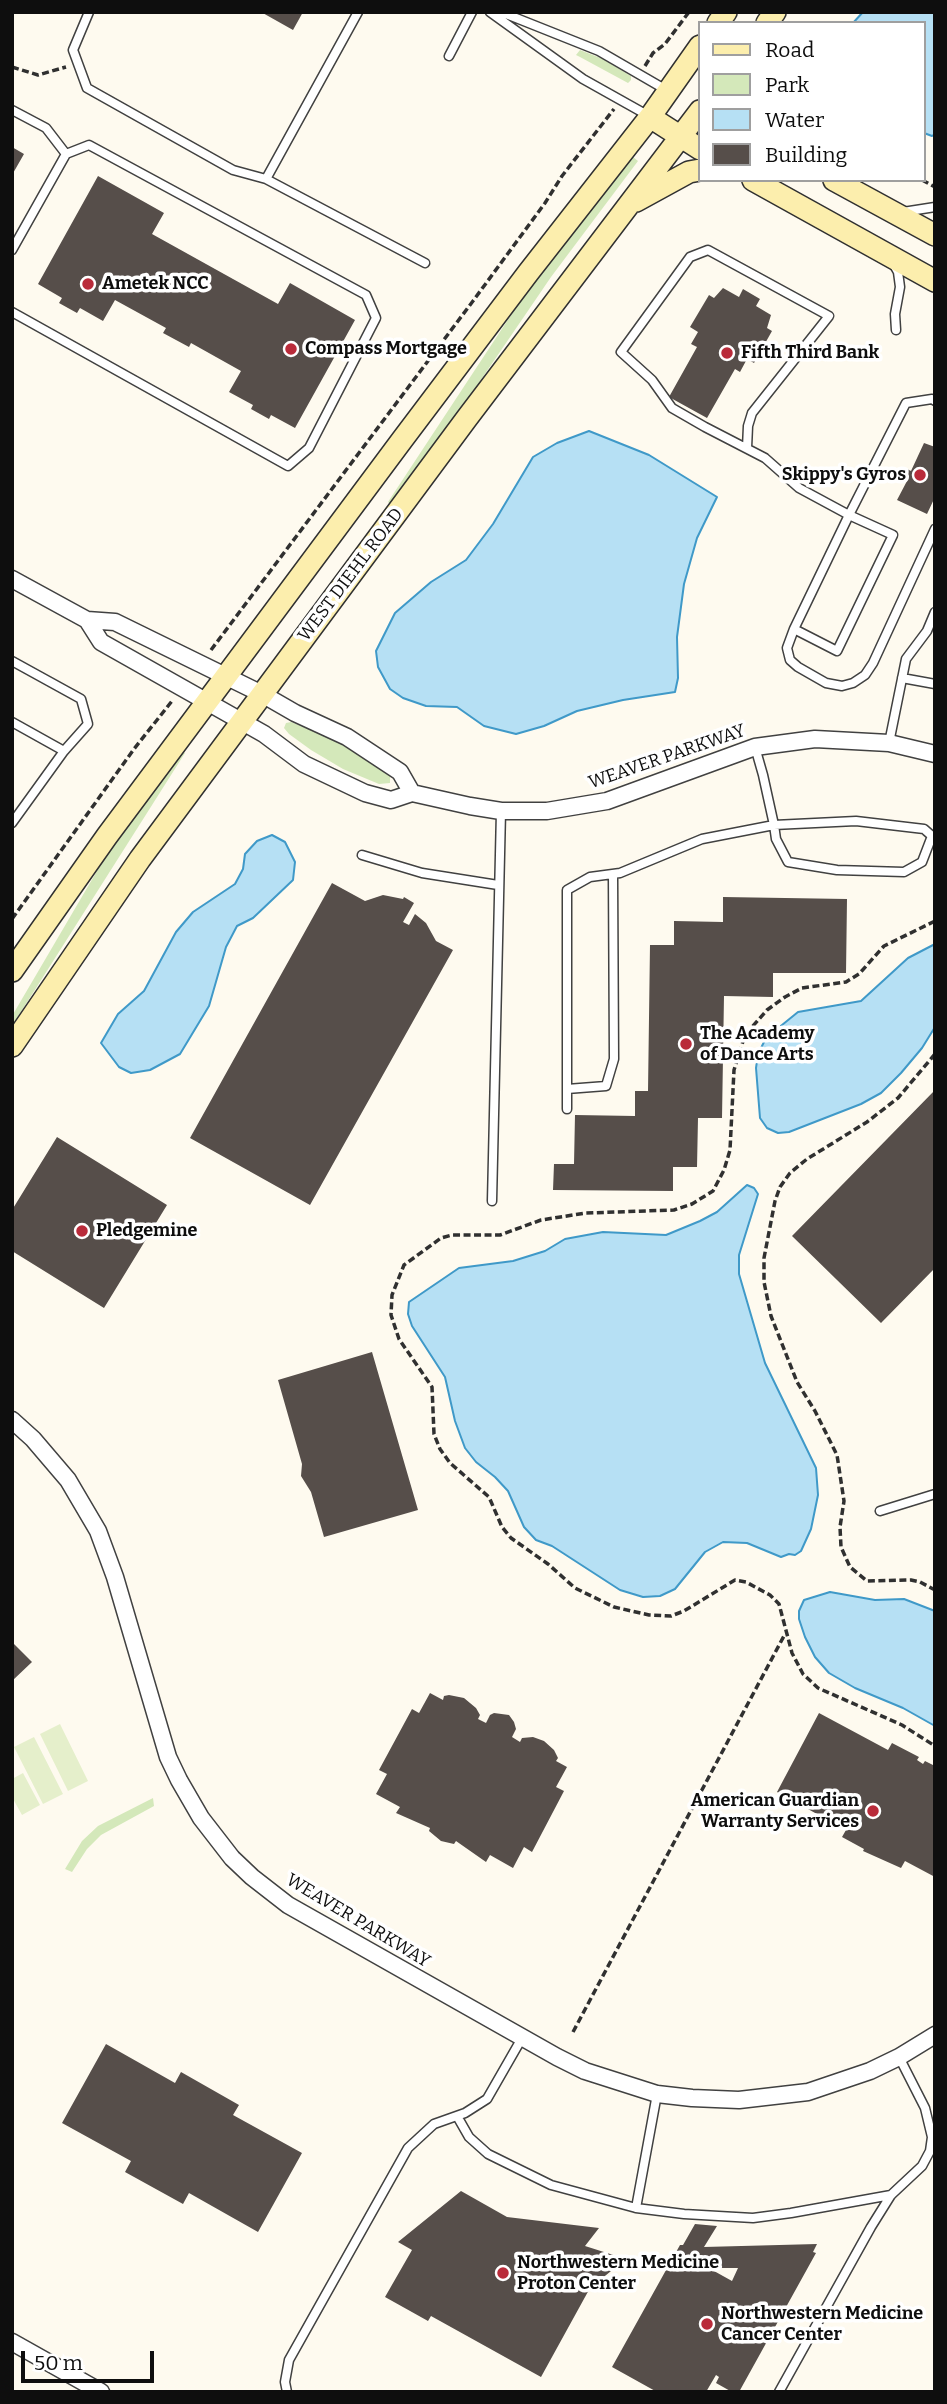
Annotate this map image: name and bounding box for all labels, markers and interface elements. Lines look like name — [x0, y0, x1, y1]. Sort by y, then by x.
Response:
legend — [698, 21, 926, 182]
text: Road — [765, 37, 814, 63]
text: Park — [765, 72, 809, 98]
text: Water — [765, 107, 824, 133]
text: Building — [765, 142, 847, 168]
place label: Ametek NCC — [102, 273, 209, 295]
marker: Ametek NCC — [80, 276, 96, 292]
place label: Compass Mortgage — [305, 338, 467, 360]
marker: Compass Mortgage — [283, 341, 299, 357]
place label: Fifth Third Bank — [741, 342, 879, 364]
marker: Fifth Third Bank — [719, 345, 735, 361]
place label: Skippy's Gyros — [782, 464, 906, 486]
marker: Skippy's Gyros — [912, 467, 928, 483]
street label: WEST DIEHL ROAD — [294, 504, 408, 646]
street label: WEAVER PARKWAY — [586, 720, 748, 794]
place label: The Academy of Dance Arts — [700, 1023, 814, 1066]
marker: The Academy of Dance Arts — [678, 1036, 694, 1052]
place label: Pledgemine — [96, 1220, 197, 1242]
marker: Pledgemine — [74, 1223, 90, 1239]
place label: American Guardian Warranty Services — [691, 1790, 859, 1832]
marker: American Guardian Warranty Services — [865, 1803, 881, 1819]
street label: WEAVER PARKWAY — [282, 1869, 434, 1973]
place label: Northwestern Medicine Proton Center — [517, 2252, 719, 2294]
marker: Northwestern Medicine Proton Center — [495, 2265, 511, 2281]
place label: Northwestern Medicine Cancer Center — [721, 2303, 923, 2346]
marker: Northwestern Medicine Cancer Center — [699, 2316, 715, 2332]
scale bar — [24, 2338, 158, 2382]
text: 50 m — [34, 2350, 83, 2376]

